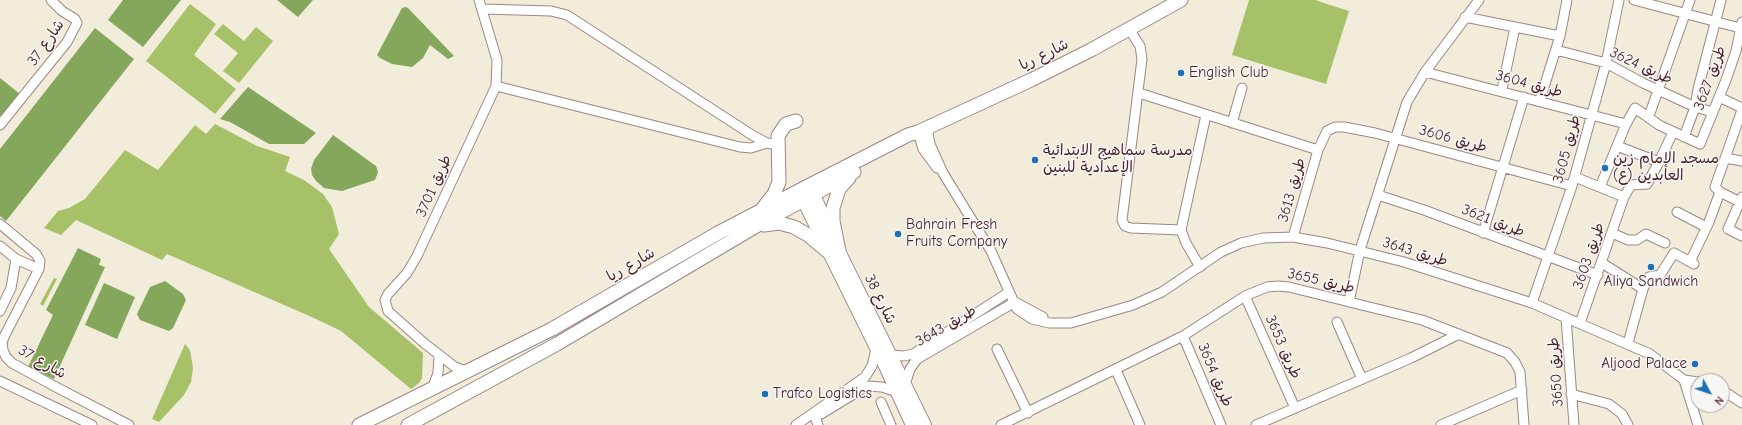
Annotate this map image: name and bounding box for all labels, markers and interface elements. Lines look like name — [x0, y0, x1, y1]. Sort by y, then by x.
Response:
street label: شارع 37 — [24, 16, 68, 70]
street label: شارع ريا — [1016, 35, 1072, 75]
street label: طريق 3627 — [1690, 43, 1730, 113]
street label: طريق 3624 — [1607, 44, 1675, 88]
place label: English Club — [1189, 64, 1268, 82]
street label: طريق 3604 — [1494, 66, 1564, 102]
marker: English Club — [1176, 68, 1186, 78]
street label: طريق 3605 — [1549, 113, 1585, 185]
street label: طريق 3606 — [1417, 121, 1489, 157]
place label: مدرسة سماهيج الابتدائية الإعدادية للبنين — [1043, 142, 1193, 177]
place label: مسجد الإمام زين العابدين (ع) — [1613, 150, 1719, 185]
street label: طريق 3701 — [412, 152, 456, 220]
marker: مدرسة سماهيج الابتدائية الإعدادية للبنين — [1030, 155, 1040, 165]
street label: طريق 3613 — [1274, 156, 1310, 224]
marker: مسجد الإمام زين العابدين (ع) — [1600, 163, 1610, 173]
street label: طريق 3621 — [1459, 201, 1527, 241]
place label: Bahrain Fresh Fruits Company — [906, 216, 1007, 251]
street label: طريق 3603 — [1569, 220, 1609, 292]
marker: Bahrain Fresh Fruits Company — [893, 229, 903, 239]
street label: طريق 3643 — [1380, 234, 1450, 270]
street label: شارع ريا — [604, 244, 658, 286]
marker: Aliya Sandwich — [1646, 262, 1656, 272]
street label: طريق 3655 — [1286, 265, 1356, 297]
street label: شارع 38 — [860, 271, 900, 327]
place label: Aliya Sandwich — [1604, 273, 1698, 291]
street label: طريق 3643 — [912, 301, 980, 351]
street label: طريق 3653 — [1261, 312, 1305, 382]
street label: طريق 3650 — [1545, 337, 1567, 407]
street label: طريق 3654 — [1194, 340, 1236, 410]
street label: شارع 37 — [15, 341, 69, 383]
place label: Aljood Palace — [1601, 355, 1687, 373]
marker: Aljood Palace — [1690, 359, 1700, 369]
north arrow — [1690, 373, 1730, 413]
place label: Trafco Logistics — [773, 385, 872, 403]
marker: Trafco Logistics — [760, 389, 770, 399]
text: N — [1712, 393, 1726, 407]

